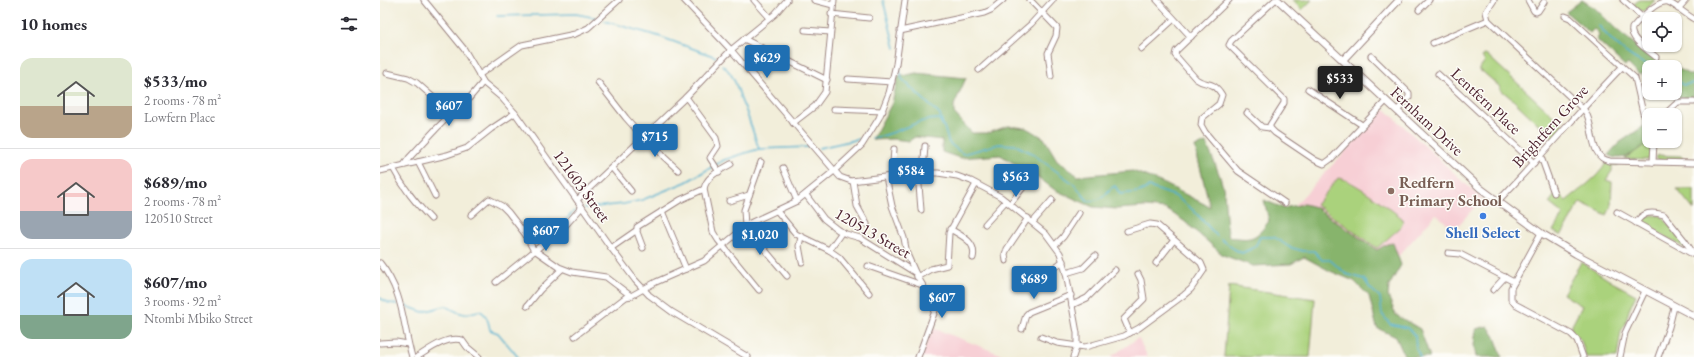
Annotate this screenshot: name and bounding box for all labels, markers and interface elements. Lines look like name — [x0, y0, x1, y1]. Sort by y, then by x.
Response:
map controls — [1642, 12, 1682, 148]
button: locate — [1642, 12, 1682, 52]
text: 10 homes — [20, 13, 87, 35]
icon: filters — [338, 13, 360, 35]
pin: $629 — [743, 45, 791, 79]
text: $629 — [754, 49, 780, 66]
button: + — [1642, 60, 1682, 100]
street label: Lentfern Place — [1446, 63, 1526, 139]
pin: $533 — [1316, 66, 1364, 100]
text: $533/mo — [144, 70, 207, 92]
text: $533 — [1327, 70, 1353, 87]
icon: home — [52, 74, 100, 122]
street label: Brightfern Grove — [1507, 80, 1593, 172]
street label: Fernham Drive — [1386, 82, 1468, 160]
text: 2 rooms · 78 m² — [144, 92, 221, 109]
pin: $607 — [425, 93, 473, 127]
text: $607 — [436, 97, 462, 114]
button: − — [1642, 108, 1682, 148]
text: Lowfern Place — [144, 109, 215, 126]
pin: $715 — [631, 124, 679, 158]
text: $715 — [642, 128, 668, 145]
street label: 121603 Street — [549, 146, 615, 226]
pin: $584 — [887, 158, 935, 192]
text: $584 — [898, 162, 924, 179]
pin: $563 — [992, 164, 1040, 198]
text: $563 — [1003, 168, 1029, 185]
text: $689/mo — [144, 171, 207, 193]
place label: Redfern Primary School — [1399, 172, 1502, 211]
icon: home — [52, 175, 100, 223]
marker: Redfern Primary School — [1386, 186, 1396, 196]
text: 2 rooms · 78 m² — [144, 193, 221, 210]
street label: 120513 Street — [831, 203, 915, 263]
text: 120510 Street — [144, 210, 213, 227]
marker: Shell Select — [1478, 211, 1488, 221]
pin: $607 — [522, 218, 570, 252]
text: $607 — [533, 222, 559, 239]
pin: $1,020 — [727, 222, 793, 256]
place label: Shell Select — [1446, 222, 1520, 243]
text: $1,020 — [742, 226, 778, 243]
pin: $689 — [1010, 266, 1058, 300]
text: $689 — [1021, 270, 1047, 287]
text: $607/mo — [144, 271, 207, 293]
icon: home — [52, 275, 100, 323]
pin: $607 — [918, 285, 966, 319]
text: $607 — [929, 289, 955, 306]
text: 3 rooms · 92 m² — [144, 293, 221, 310]
text: Ntombi Mbiko Street — [144, 310, 253, 327]

